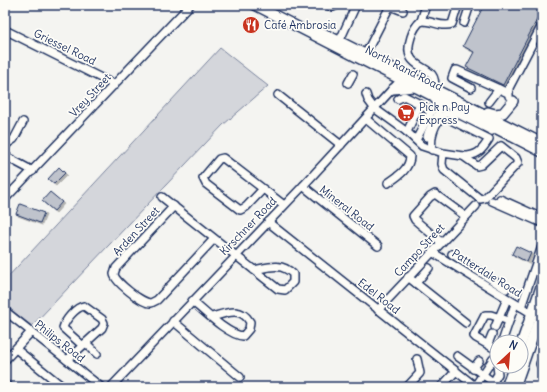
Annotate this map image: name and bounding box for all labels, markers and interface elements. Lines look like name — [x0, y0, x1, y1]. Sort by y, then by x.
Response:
restaurant icon: Café Ambrosia — [241, 15, 261, 35]
place label: Café Ambrosia — [264, 18, 336, 32]
street label: Griessel Road — [32, 26, 99, 68]
street label: North Rand Road — [363, 42, 446, 94]
street label: Vrey Street — [66, 70, 114, 120]
place label: Pick n Pay Express — [419, 100, 470, 127]
supermarket icon: Pick n Pay Express — [396, 103, 416, 123]
street label: Mineral Road — [317, 182, 377, 234]
street label: Kirschner Road — [217, 193, 280, 258]
street label: Arden Street — [110, 203, 162, 258]
street label: Campo Street — [391, 220, 447, 279]
street label: Patterdale Road — [449, 246, 525, 300]
street label: Edel Road — [355, 275, 403, 317]
street label: Philips Road — [32, 317, 88, 365]
north arrow — [489, 334, 529, 374]
text: N — [507, 337, 520, 353]

